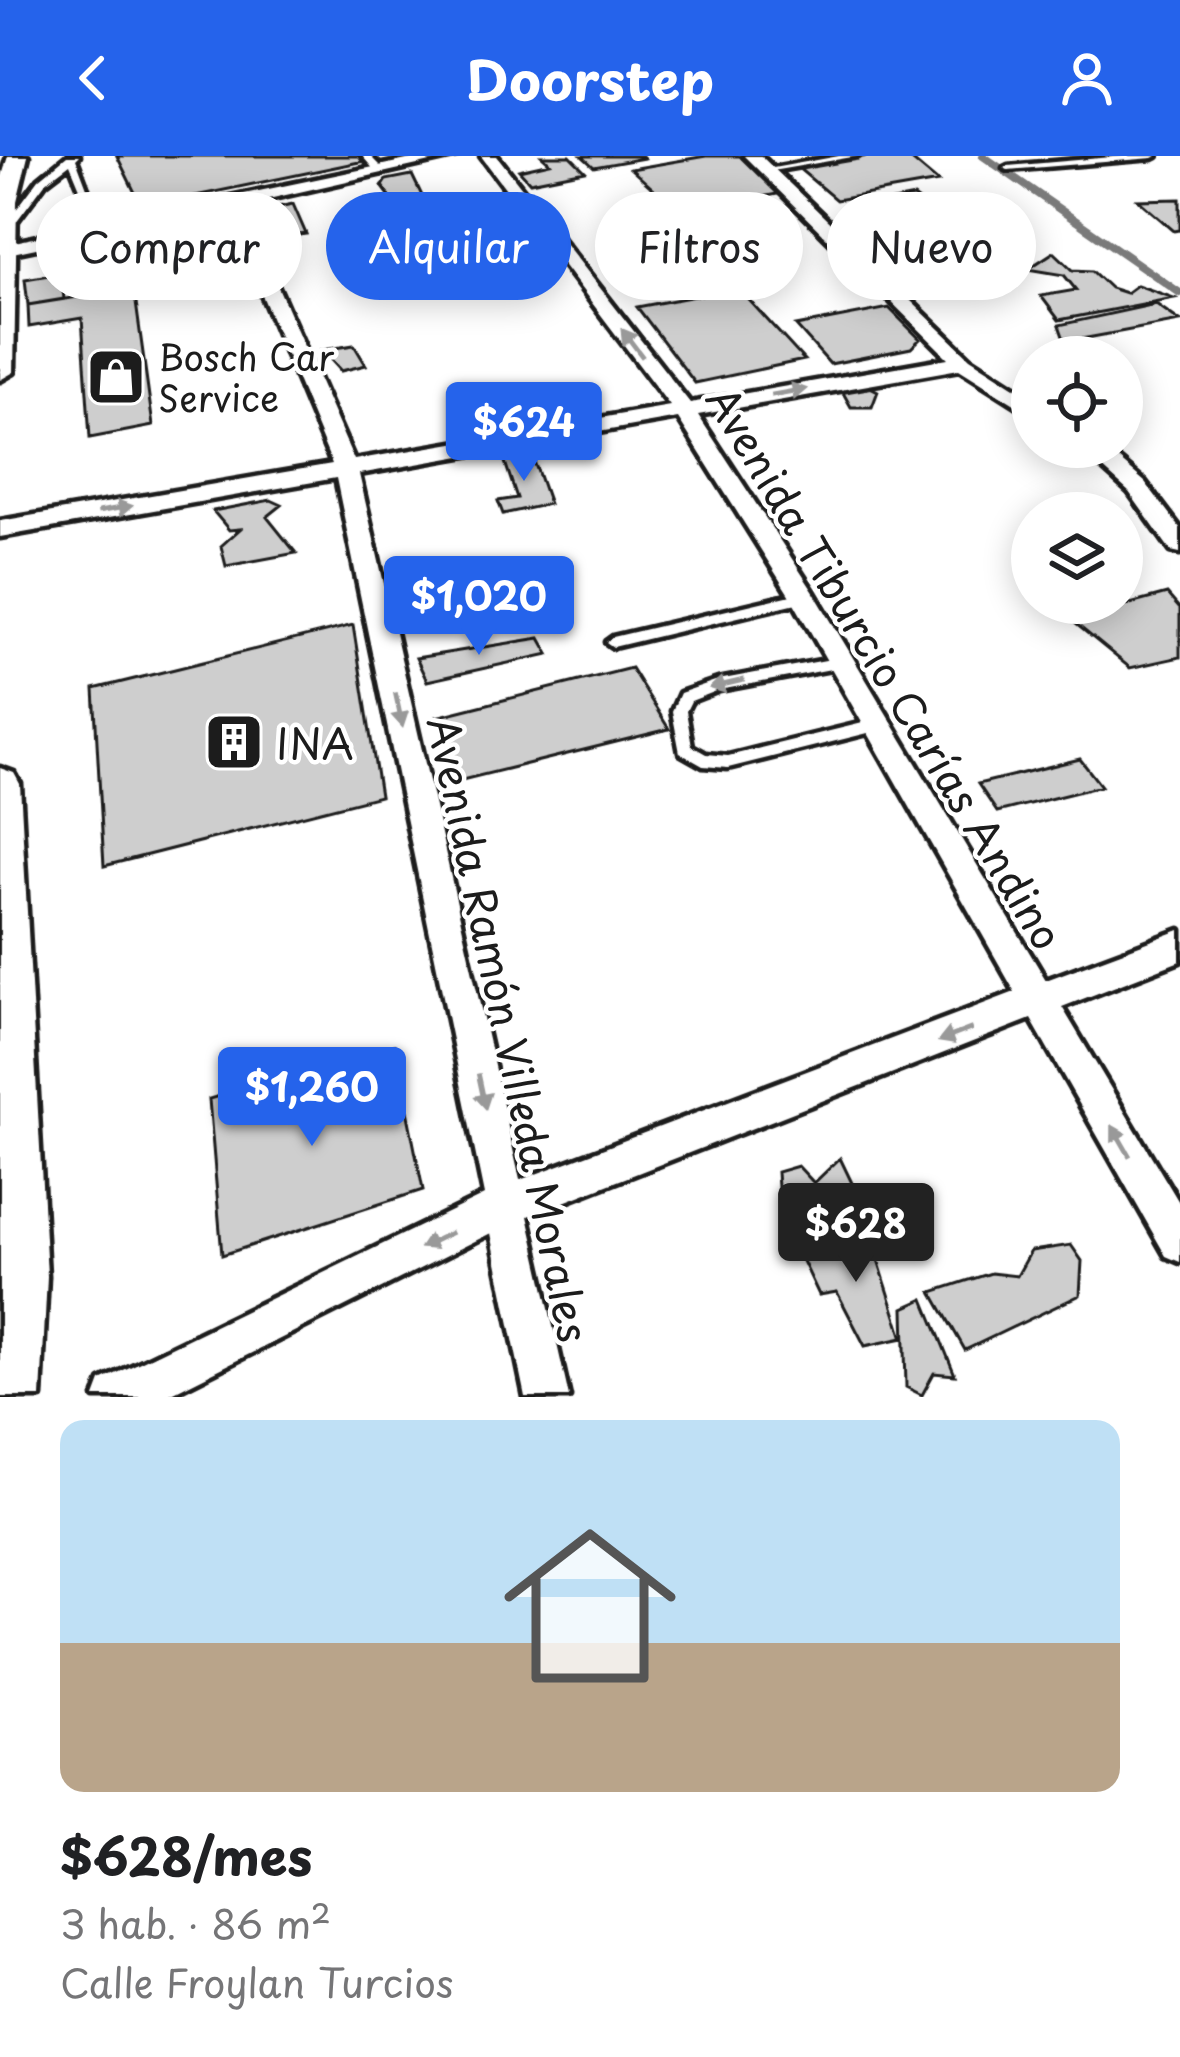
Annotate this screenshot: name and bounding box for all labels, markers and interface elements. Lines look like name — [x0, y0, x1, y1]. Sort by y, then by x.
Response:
text: Doorstep — [466, 38, 714, 119]
icon: back — [60, 45, 126, 111]
icon: person — [1054, 45, 1120, 111]
chip: Comprar — [36, 192, 302, 300]
chip: Alquilar — [326, 192, 571, 300]
chip: Filtros — [595, 192, 803, 300]
chip: Nuevo — [827, 192, 1036, 300]
one-way arrow — [620, 327, 645, 359]
place label: Bosch Car Service — [158, 329, 335, 424]
map controls — [1011, 336, 1143, 624]
button: locate — [1011, 336, 1143, 468]
shop icon: Bosch Car Service — [85, 346, 147, 408]
street label: Avenida Tiburcio Carías Andino — [692, 373, 1080, 961]
pin: $624 — [453, 382, 595, 484]
one-way arrow — [771, 383, 809, 401]
text: $624 — [473, 391, 575, 450]
button: layers — [1011, 492, 1143, 624]
one-way arrow — [97, 499, 135, 517]
pin: $1,020 — [381, 556, 577, 658]
text: $1,020 — [411, 565, 547, 624]
one-way arrow — [709, 675, 746, 694]
one-way arrow — [390, 692, 409, 730]
street label: Avenida Ramón Villeda Morales — [413, 710, 607, 1348]
building icon: INA — [203, 711, 265, 773]
place label: INA — [276, 711, 354, 774]
one-way arrow — [936, 1027, 972, 1046]
pin: $1,260 — [214, 1047, 410, 1149]
text: $1,260 — [245, 1056, 379, 1115]
one-way arrow — [473, 1073, 492, 1111]
one-way arrow — [1111, 1124, 1132, 1158]
pin: $628 — [785, 1183, 927, 1285]
text: $628 — [805, 1192, 907, 1251]
one-way arrow — [418, 1230, 453, 1250]
icon: home — [482, 1498, 698, 1714]
text: $628/mes — [60, 1816, 312, 1893]
text: 3 hab. · 86 m² — [60, 1893, 331, 1952]
text: Calle Froylan Turcios — [60, 1952, 454, 2011]

